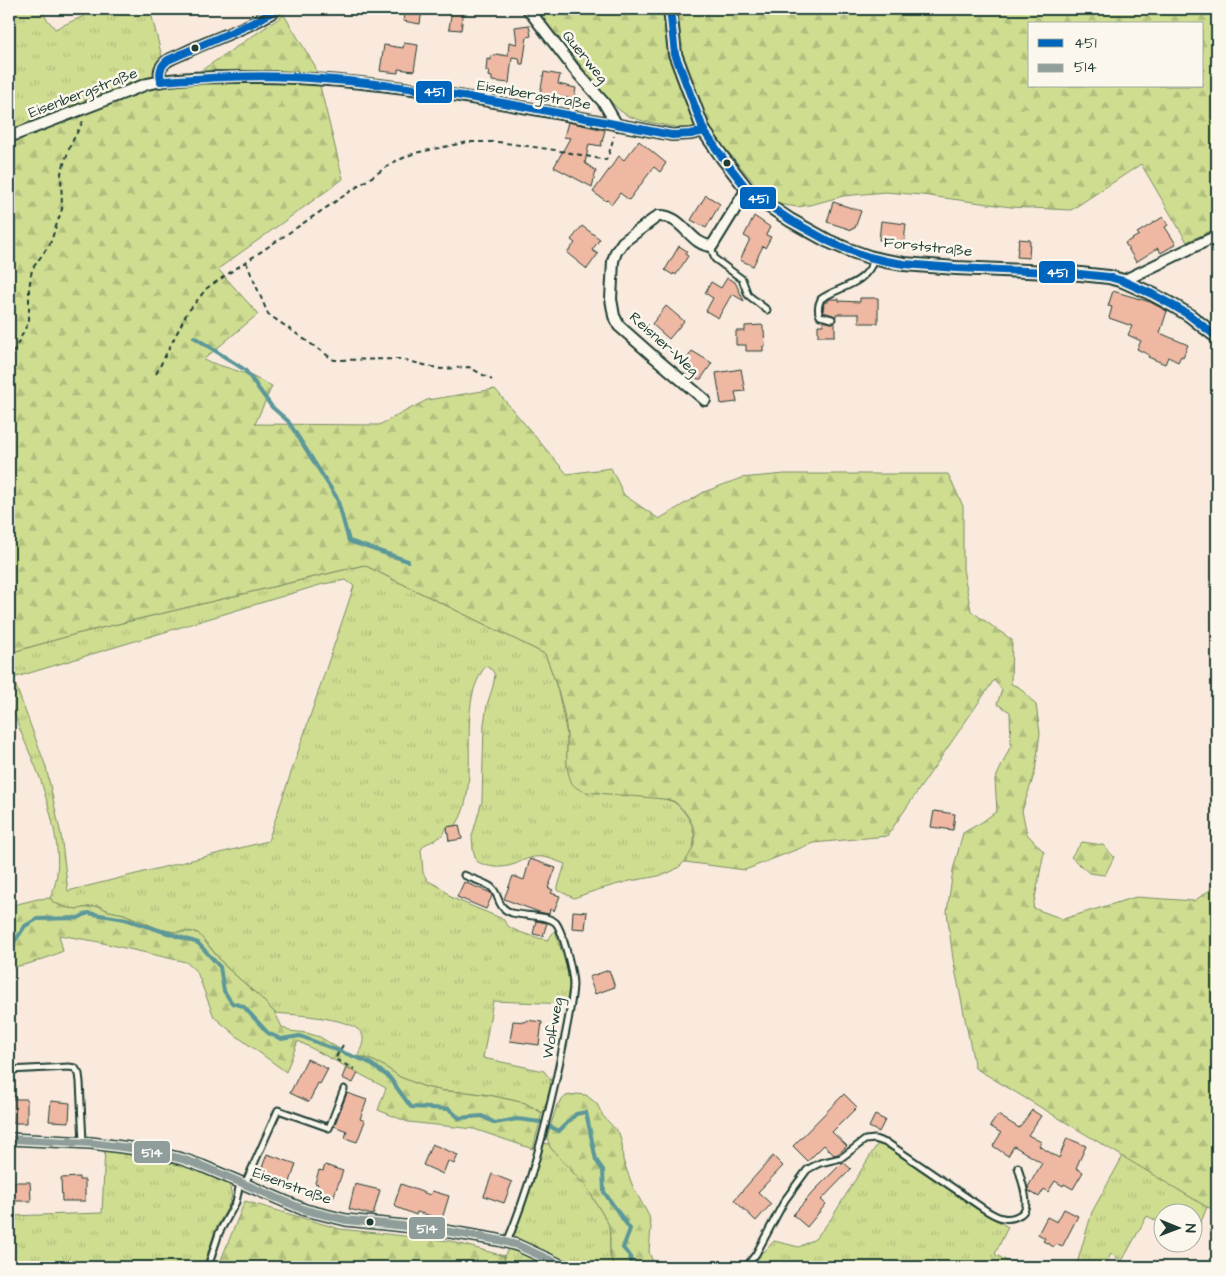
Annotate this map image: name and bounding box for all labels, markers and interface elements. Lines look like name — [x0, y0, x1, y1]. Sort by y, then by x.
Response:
legend — [1028, 22, 1204, 88]
street label: Querweg — [556, 26, 613, 89]
text: 451 — [1074, 33, 1097, 54]
unlabelled marker — [190, 43, 200, 53]
text: 514 — [1074, 57, 1097, 78]
street label: Eisenbergstraße — [25, 63, 141, 124]
street label: Eisenbergstraße — [475, 75, 593, 116]
line badge: 451 — [415, 80, 453, 104]
text: 451 — [423, 82, 445, 102]
unlabelled marker — [722, 158, 732, 168]
line badge: 451 — [739, 186, 777, 210]
text: 451 — [747, 189, 769, 209]
street label: Forststraße — [883, 232, 973, 262]
line badge: 451 — [1038, 260, 1076, 284]
text: 451 — [1046, 263, 1068, 283]
street label: Reisner-Weg — [624, 307, 704, 382]
street label: Wolfweg — [537, 995, 570, 1060]
line badge: 514 — [133, 1140, 171, 1164]
text: 514 — [141, 1143, 163, 1163]
street label: Eisenstraße — [250, 1162, 334, 1210]
north arrow — [1154, 1204, 1204, 1254]
line badge: 514 — [408, 1216, 446, 1240]
unlabelled marker — [365, 1217, 375, 1227]
text: 514 — [416, 1219, 438, 1239]
text: N — [1180, 1224, 1200, 1233]

